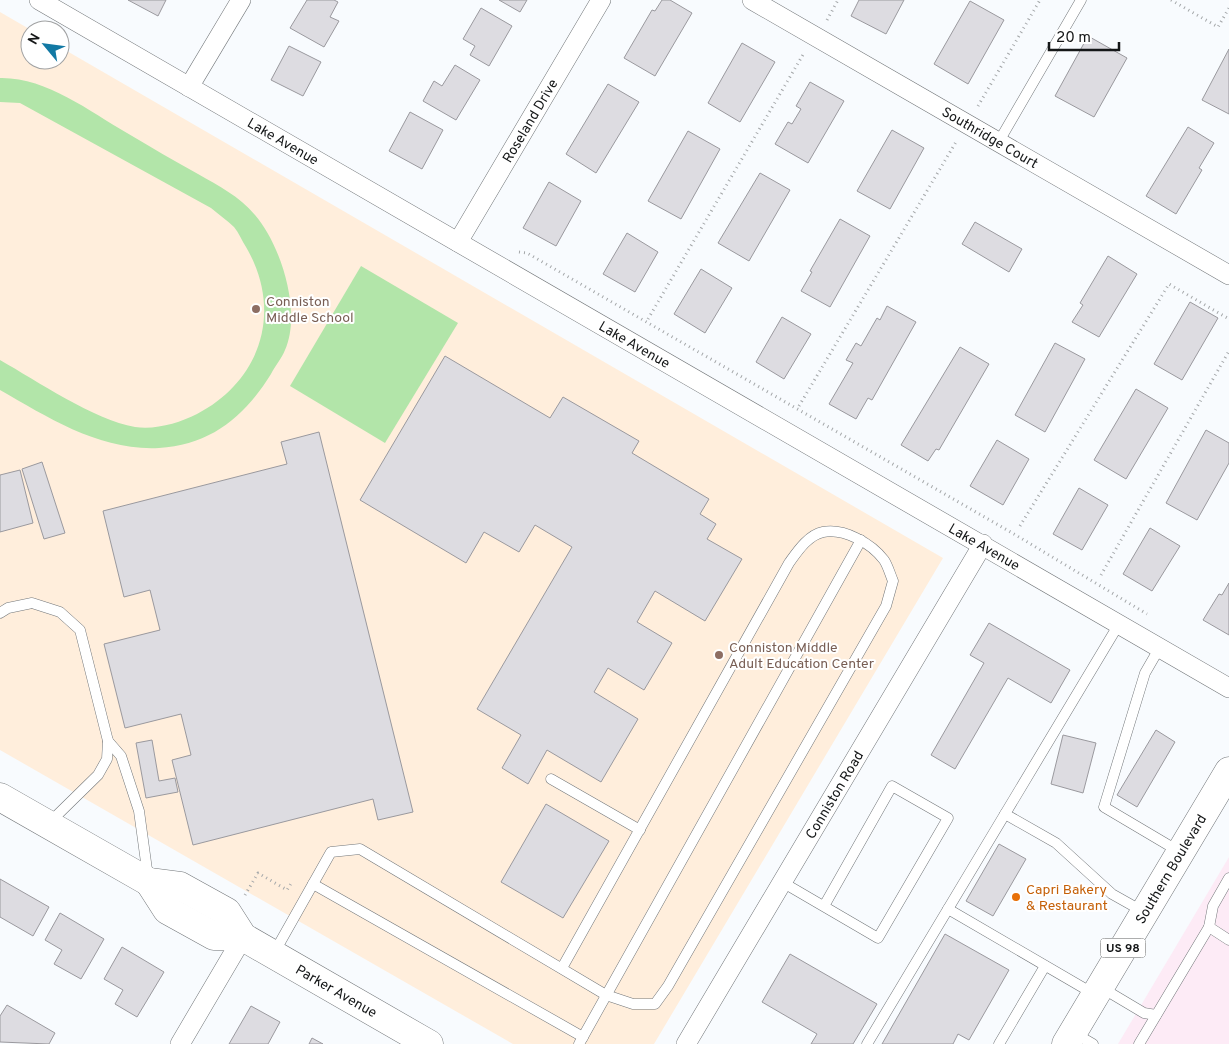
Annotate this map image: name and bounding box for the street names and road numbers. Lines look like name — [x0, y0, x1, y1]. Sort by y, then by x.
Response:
street label: Roseland Drive — [500, 76, 562, 166]
street label: Southridge Court — [938, 104, 1041, 173]
street label: Lake Avenue — [244, 115, 321, 170]
street label: Lake Avenue — [595, 318, 672, 373]
street label: Lake Avenue — [945, 521, 1022, 575]
street label: Conniston Road — [803, 748, 868, 843]
street label: Southern Boulevard — [1133, 812, 1211, 927]
road number: US 98 — [1100, 938, 1146, 958]
street label: Parker Avenue — [292, 962, 379, 1022]

